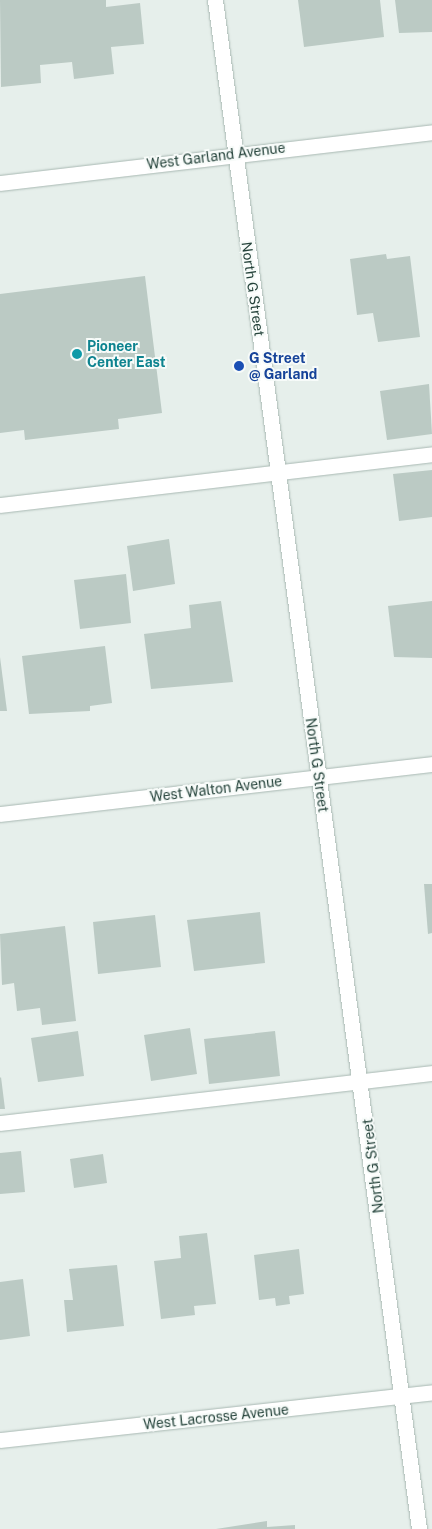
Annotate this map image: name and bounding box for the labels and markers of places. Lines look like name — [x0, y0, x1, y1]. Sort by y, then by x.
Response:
place label: Pioneer Center East — [87, 338, 166, 371]
marker: Pioneer Center East — [71, 348, 83, 360]
place label: G Street @ Garland — [249, 350, 317, 382]
marker: G Street @ Garland — [233, 360, 245, 372]

